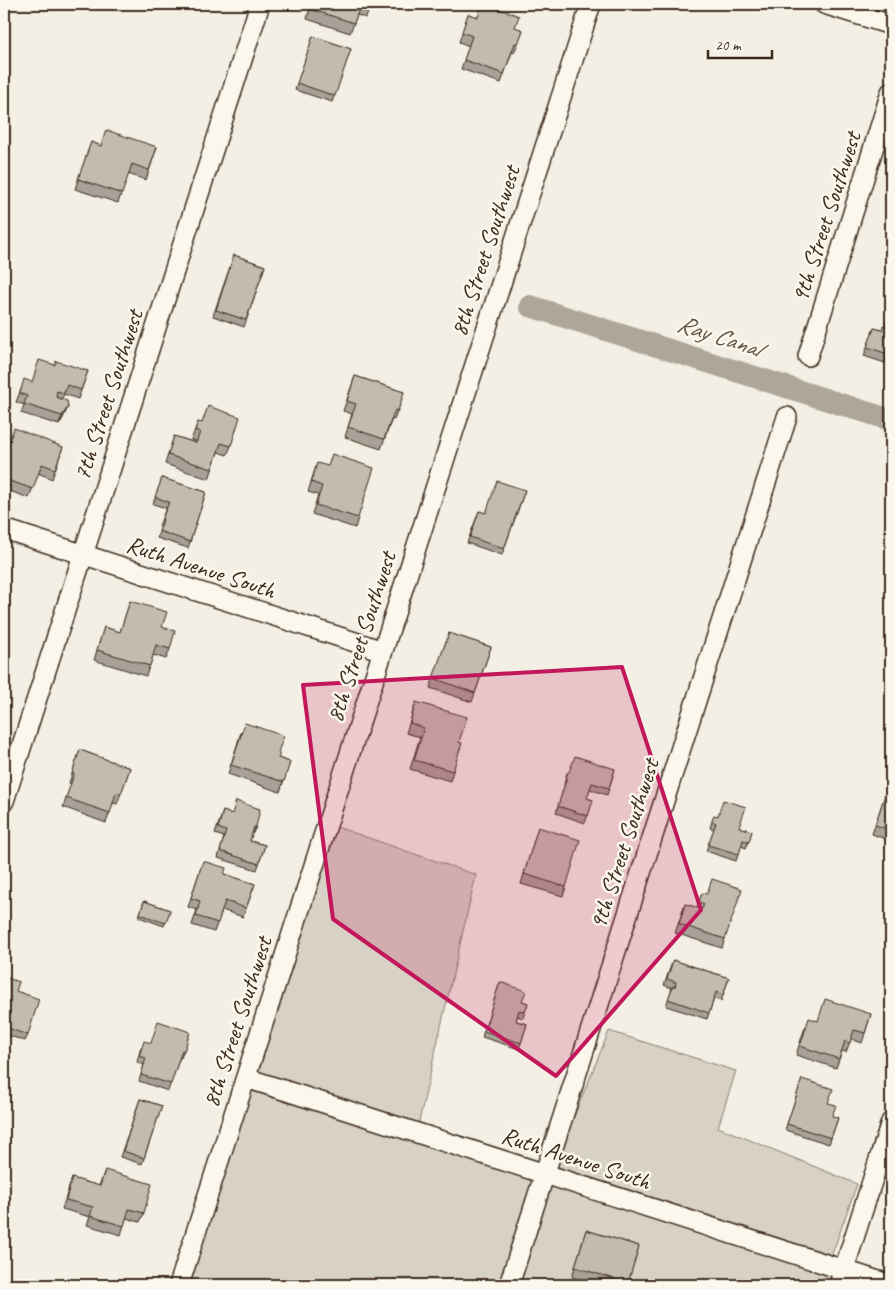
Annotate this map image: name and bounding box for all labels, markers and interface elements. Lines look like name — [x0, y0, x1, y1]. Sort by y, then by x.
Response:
scale bar — [708, 28, 771, 60]
text: 20 m — [715, 36, 742, 55]
street label: 9th Street Southwest — [784, 126, 868, 306]
street label: 8th Street Southwest — [443, 160, 527, 340]
street label: 7th Street Southwest — [66, 304, 150, 484]
water label: Ray Canal — [673, 307, 772, 367]
street label: Ruth Avenue South — [123, 529, 280, 605]
street label: 8th Street Southwest — [319, 546, 403, 726]
street label: 9th Street Southwest — [582, 753, 666, 933]
street label: 8th Street Southwest — [195, 931, 279, 1111]
street label: Ruth Avenue South — [498, 1120, 655, 1196]

